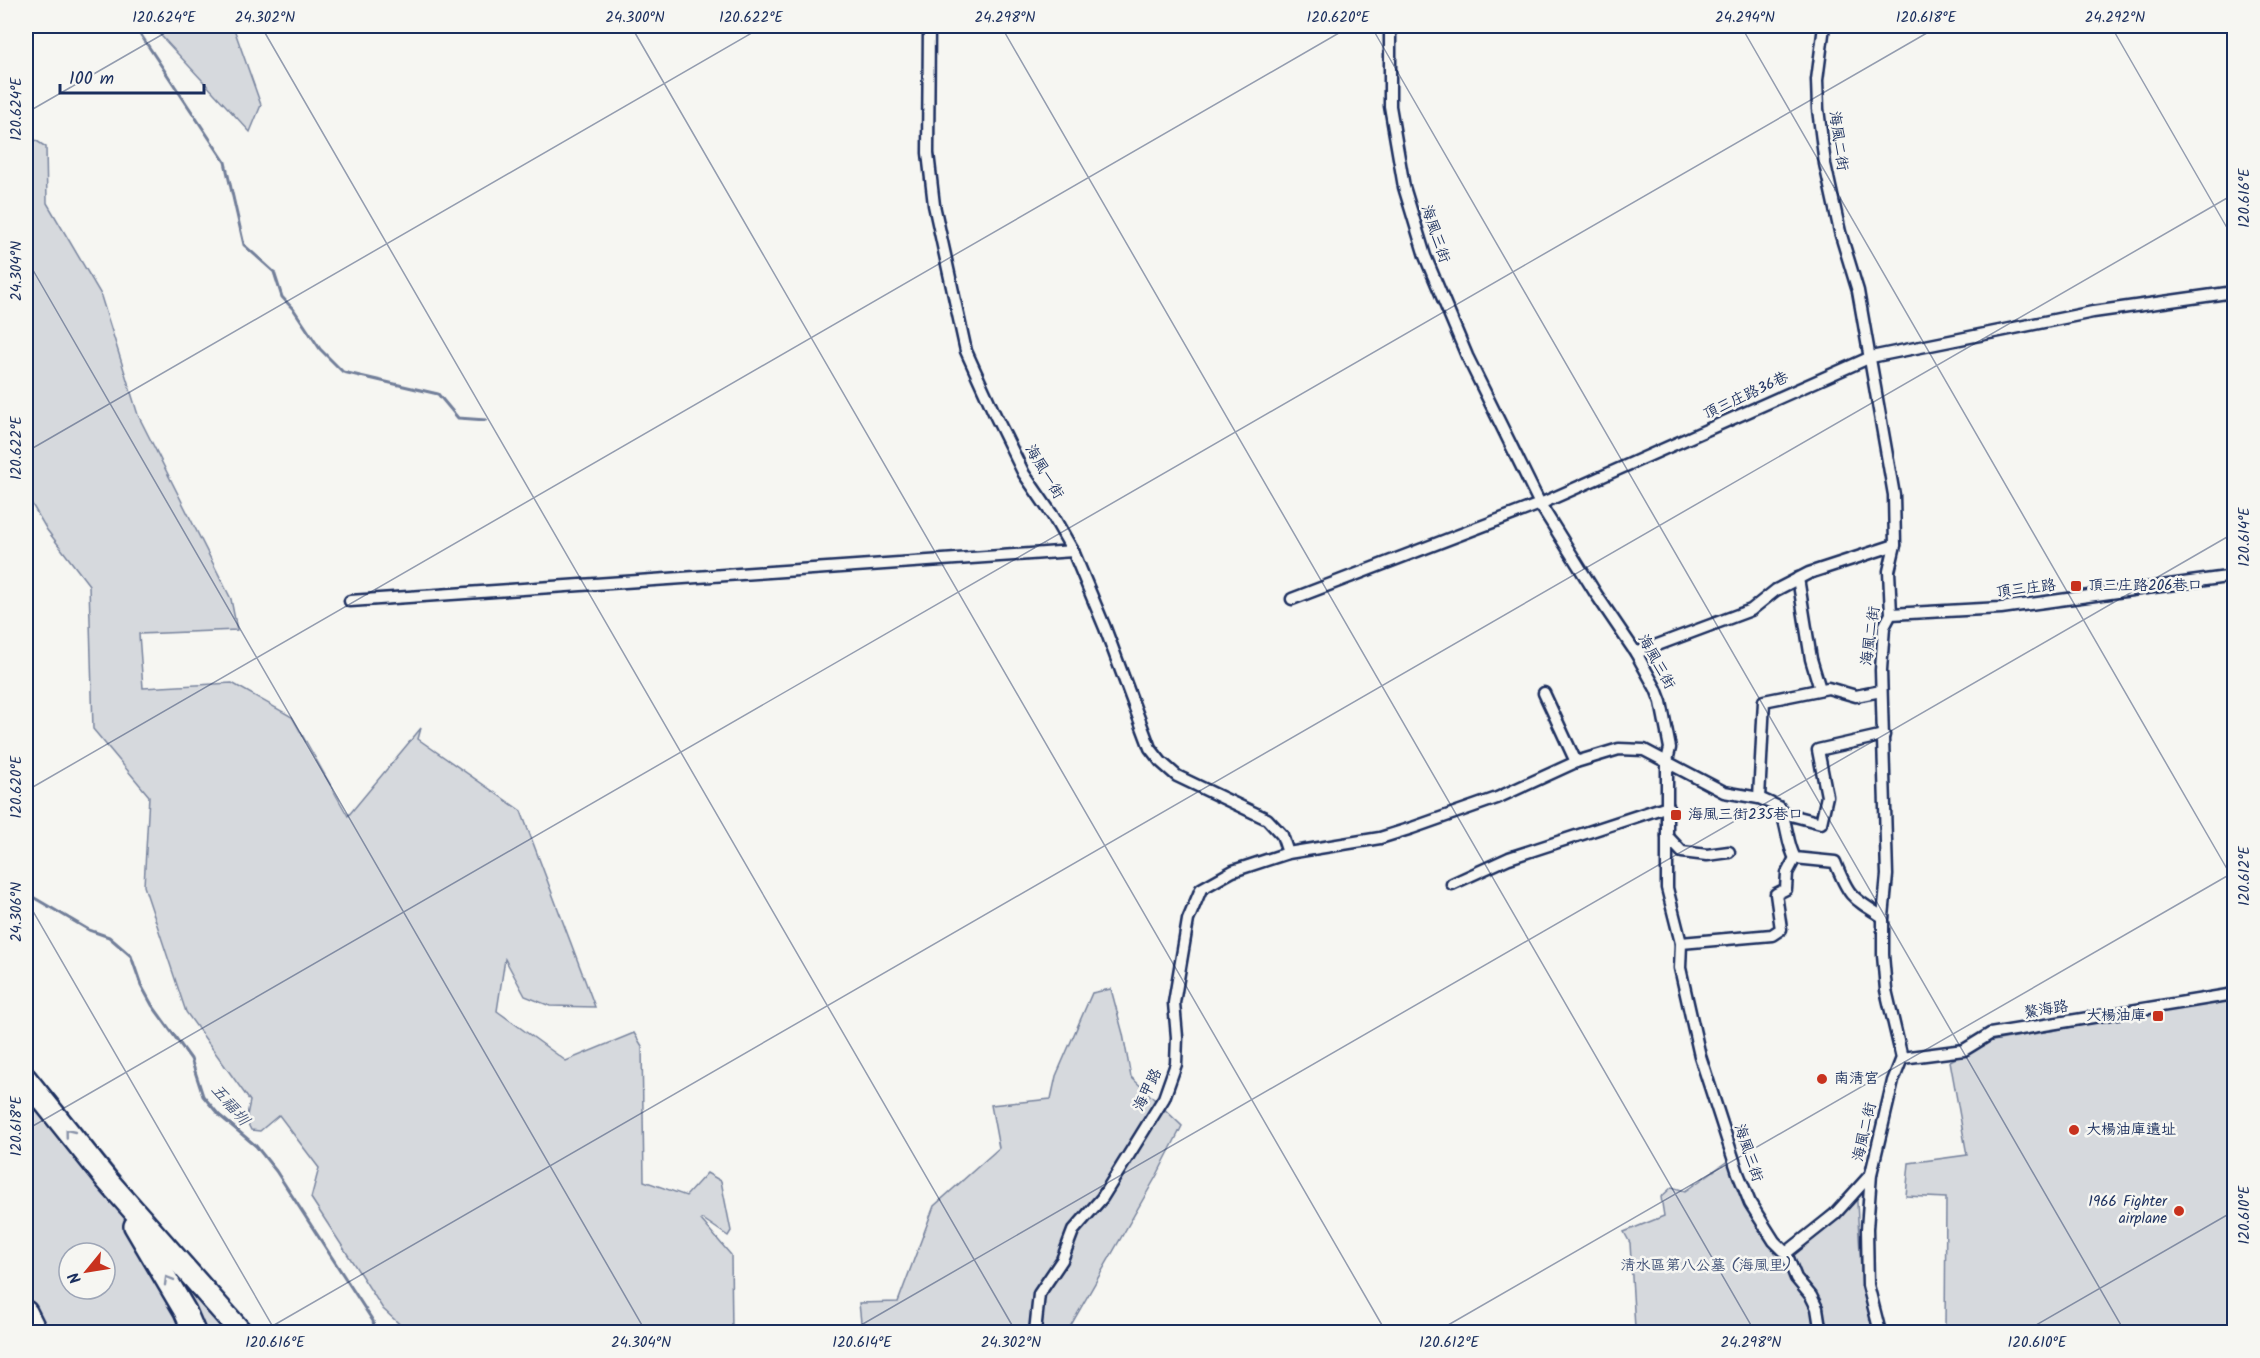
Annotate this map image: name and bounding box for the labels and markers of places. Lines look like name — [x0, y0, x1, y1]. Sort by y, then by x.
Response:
place label: 頂三庄路206巷口 — [2088, 574, 2203, 598]
marker: 頂三庄路206巷口 — [2069, 579, 2083, 593]
place label: 海風三街235巷口 — [1688, 803, 1803, 827]
marker: 海風三街235巷口 — [1669, 808, 1683, 822]
place label: 大楊油庫 — [2086, 1004, 2146, 1028]
marker: 大楊油庫 — [2151, 1009, 2165, 1023]
place label: 南清宮 — [1834, 1067, 1879, 1091]
marker: 南清宮 — [1815, 1072, 1829, 1086]
place label: 大楊油庫遺址 — [2086, 1118, 2176, 1142]
marker: 大楊油庫遺址 — [2067, 1123, 2081, 1137]
place label: 1966 Fighter airplane — [2088, 1190, 2168, 1231]
marker: 1966 Fighter airplane — [2172, 1204, 2186, 1218]

